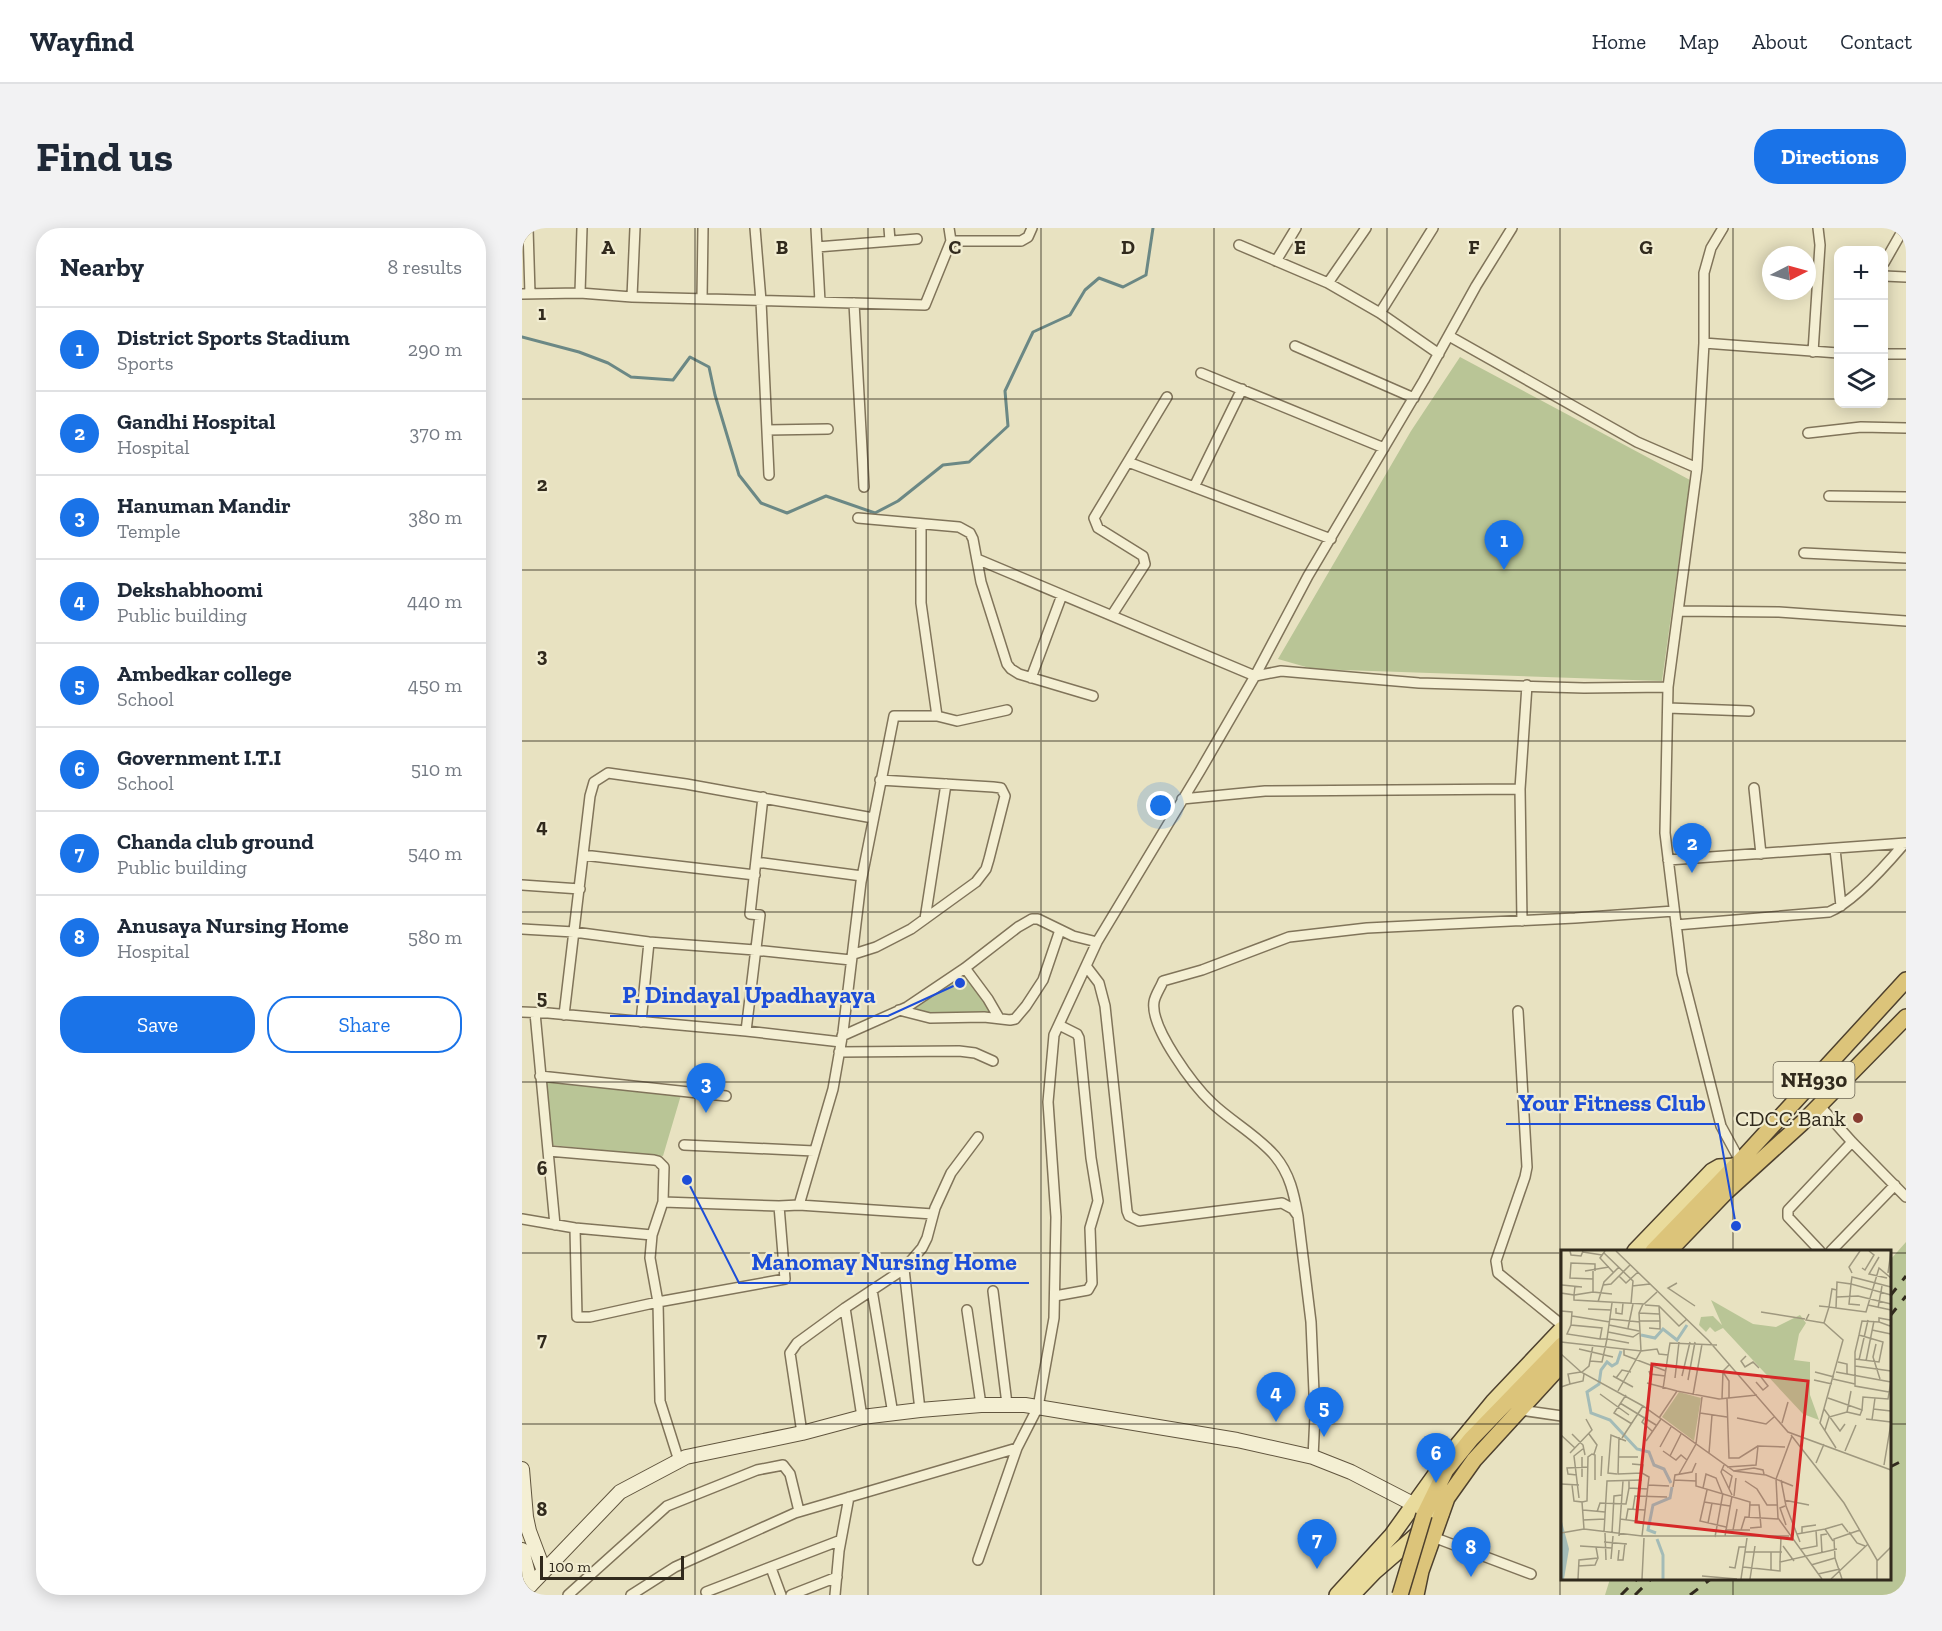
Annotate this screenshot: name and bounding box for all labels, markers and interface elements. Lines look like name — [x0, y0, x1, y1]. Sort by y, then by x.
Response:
text: Wayfind — [30, 25, 134, 58]
text: Home — [1592, 29, 1646, 54]
text: Map — [1679, 29, 1719, 54]
text: About — [1752, 29, 1807, 54]
text: Contact — [1840, 29, 1912, 54]
button: Directions — [1754, 129, 1906, 184]
text: Find us — [36, 131, 173, 182]
text: A — [601, 235, 615, 259]
text: B — [776, 235, 788, 259]
text: C — [949, 235, 962, 259]
text: D — [1121, 235, 1135, 259]
text: E — [1294, 235, 1306, 259]
text: F — [1468, 235, 1480, 259]
text: G — [1639, 235, 1653, 259]
north arrow — [1762, 246, 1816, 300]
map controls — [1834, 246, 1888, 408]
button: + — [1834, 246, 1888, 300]
text: Nearby — [60, 251, 144, 283]
text: 8 results — [387, 255, 462, 279]
button: − — [1834, 300, 1888, 354]
text: 1 — [538, 301, 546, 325]
text: District Sports Stadium — [117, 324, 350, 351]
text: 1 — [75, 337, 84, 361]
text: 290 m — [408, 337, 462, 361]
text: Sports — [117, 351, 174, 375]
button: layers — [1834, 354, 1888, 408]
text: Gandhi Hospital — [117, 408, 275, 435]
text: 2 — [74, 421, 85, 445]
text: 370 m — [409, 421, 462, 445]
text: Hospital — [117, 435, 190, 459]
text: 2 — [537, 472, 548, 496]
text: Hanuman Mandir — [117, 492, 291, 519]
text: 3 — [74, 505, 85, 529]
text: 380 m — [408, 505, 462, 529]
text: Temple — [117, 519, 181, 543]
pin: 1 — [1484, 520, 1524, 570]
text: Dekshabhoomi — [117, 576, 263, 603]
text: 4 — [74, 589, 85, 613]
text: 440 m — [407, 589, 462, 613]
text: Public building — [117, 603, 247, 627]
text: 3 — [537, 643, 548, 667]
text: Ambedkar college — [117, 660, 292, 687]
text: 5 — [74, 673, 85, 697]
text: 450 m — [408, 673, 462, 697]
text: School — [117, 687, 174, 711]
text: Government I.T.I — [117, 744, 281, 771]
text: 6 — [74, 757, 85, 781]
text: 510 m — [411, 757, 462, 781]
text: School — [117, 771, 174, 795]
your location — [1146, 791, 1175, 820]
text: 4 — [536, 814, 548, 838]
pin: 2 — [1672, 824, 1712, 873]
text: Chanda club ground — [117, 828, 314, 855]
text: 7 — [75, 841, 84, 865]
text: 540 m — [408, 841, 462, 865]
text: Public building — [117, 855, 247, 879]
text: Anusaya Nursing Home — [117, 912, 349, 939]
text: 8 — [74, 925, 85, 949]
text: 580 m — [408, 925, 462, 949]
text: Hospital — [117, 939, 190, 963]
callout: P. Dindayal Upadhayaya — [610, 974, 888, 1016]
text: P. Dindayal Upadhayaya — [622, 980, 876, 1009]
text: 5 — [537, 985, 547, 1009]
button: Save — [60, 996, 255, 1053]
button: Share — [267, 996, 462, 1053]
road number: NH930 — [1774, 1062, 1854, 1098]
pin: 3 — [686, 1064, 726, 1113]
callout: Your Fitness Club — [1506, 1082, 1718, 1124]
text: Your Fitness Club — [1518, 1088, 1706, 1117]
place label: CDCC Bank — [1735, 1105, 1847, 1132]
marker: CDCC Bank — [1851, 1111, 1865, 1125]
text: 6 — [537, 1156, 548, 1180]
callout: Manomay Nursing Home — [739, 1241, 1029, 1283]
text: Manomay Nursing Home — [751, 1247, 1017, 1276]
inset map — [1561, 1250, 1891, 1580]
text: 7 — [537, 1327, 547, 1351]
pin: 4 — [1256, 1372, 1296, 1422]
pin: 5 — [1304, 1388, 1344, 1437]
pin: 6 — [1416, 1434, 1456, 1483]
text: 8 — [537, 1497, 548, 1521]
pin: 7 — [1298, 1520, 1336, 1569]
pin: 8 — [1452, 1528, 1490, 1577]
scale bar — [540, 1553, 684, 1580]
text: 100 m — [549, 1557, 591, 1576]

